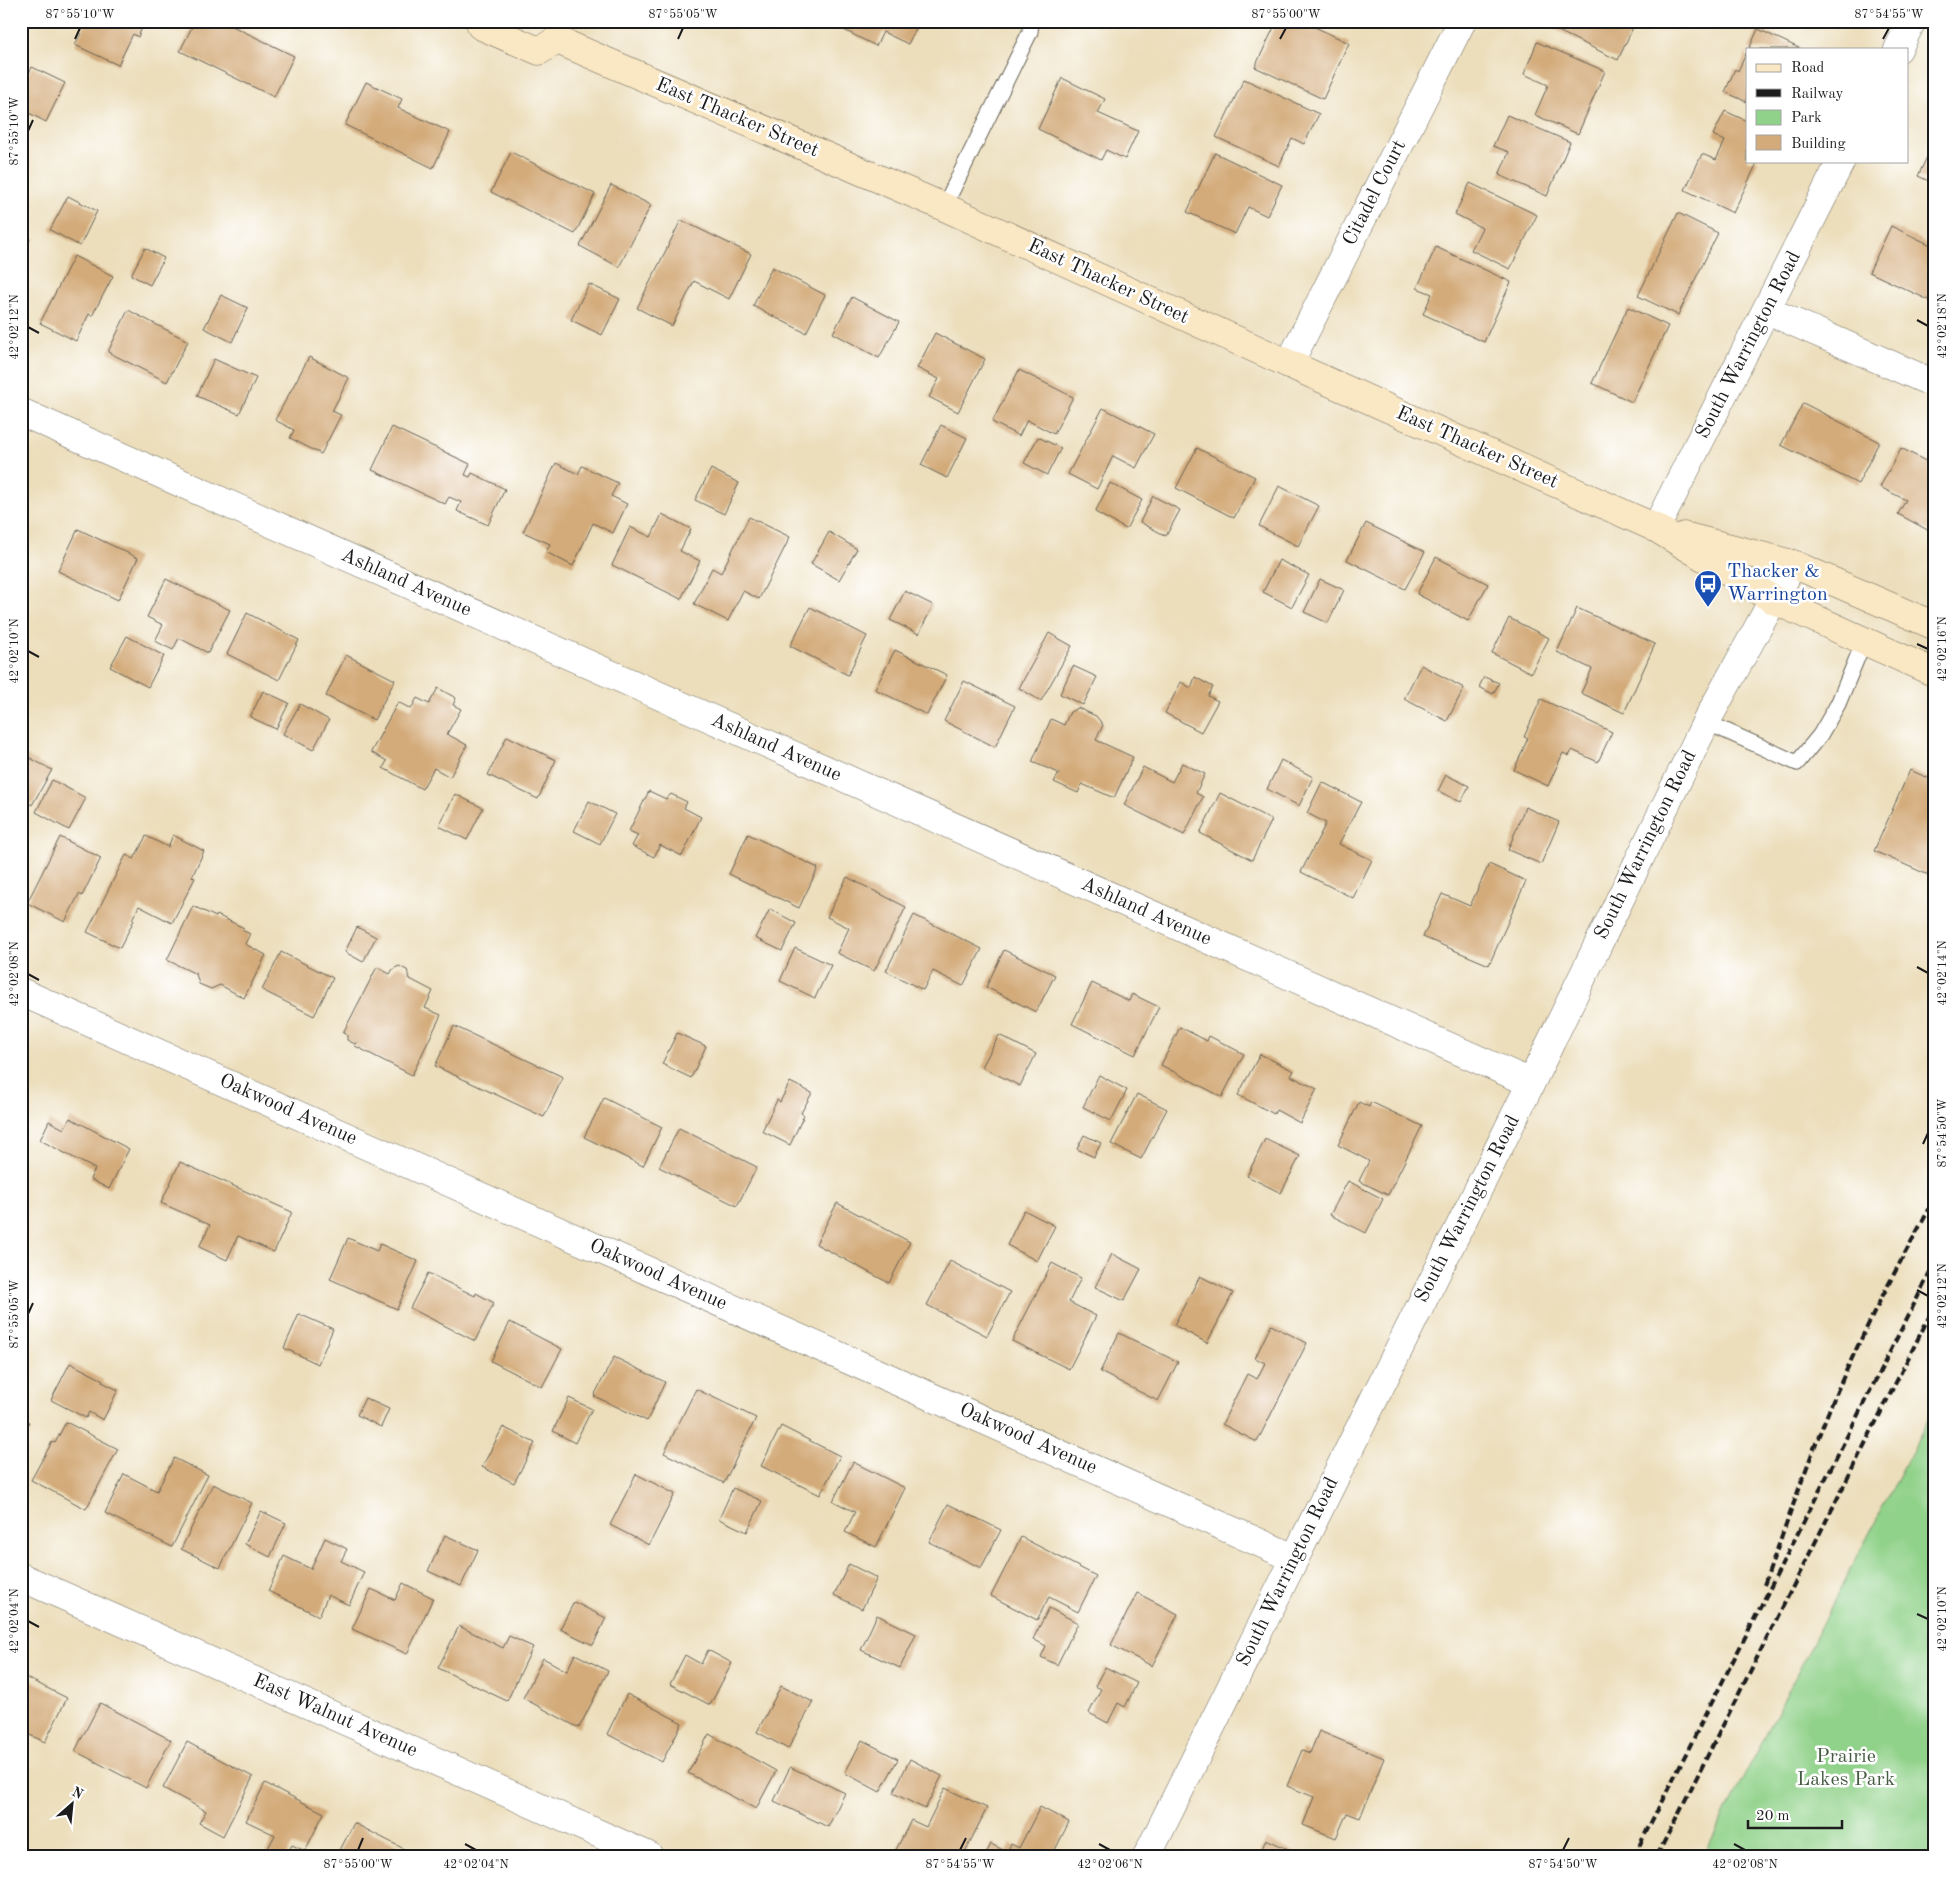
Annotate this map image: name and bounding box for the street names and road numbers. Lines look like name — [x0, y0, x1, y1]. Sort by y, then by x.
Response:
street label: East Thacker Street — [652, 75, 822, 161]
street label: Citadel Court — [1340, 137, 1410, 249]
street label: East Thacker Street — [1024, 236, 1192, 328]
street label: South Warrington Road — [1693, 248, 1805, 442]
street label: East Thacker Street — [1393, 403, 1561, 493]
street label: Ashland Avenue — [338, 545, 474, 621]
street label: Ashland Avenue — [708, 710, 844, 786]
street label: South Warrington Road — [1592, 747, 1700, 943]
street label: Ashland Avenue — [1078, 874, 1214, 950]
street label: Oakwood Avenue — [216, 1071, 360, 1149]
street label: South Warrington Road — [1412, 1112, 1524, 1306]
street label: Oakwood Avenue — [586, 1236, 730, 1314]
street label: Oakwood Avenue — [956, 1400, 1100, 1478]
street label: South Warrington Road — [1234, 1474, 1342, 1670]
street label: East Walnut Avenue — [250, 1671, 420, 1761]

